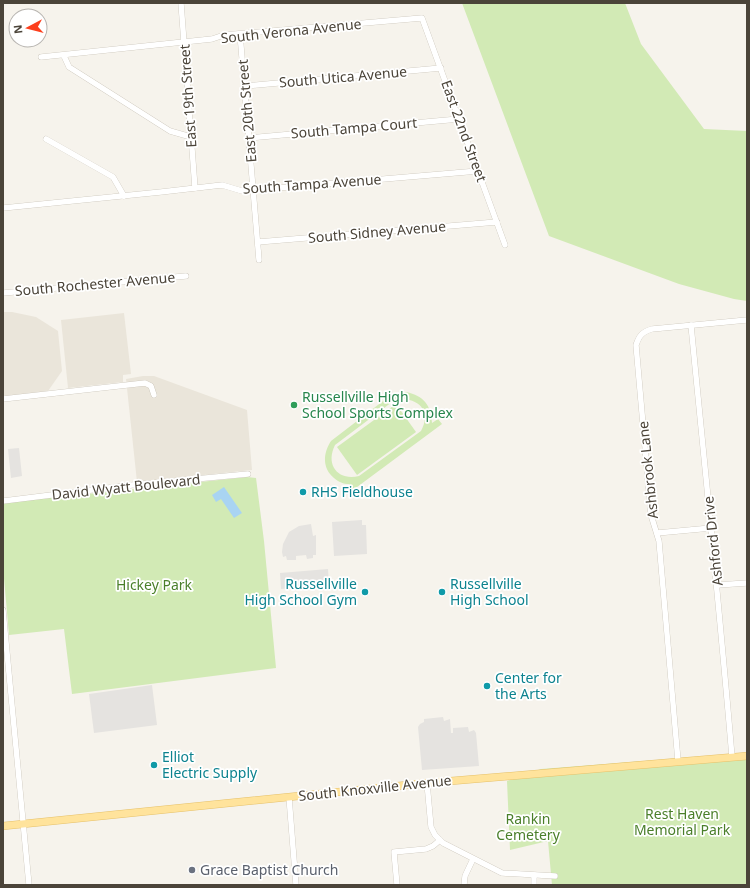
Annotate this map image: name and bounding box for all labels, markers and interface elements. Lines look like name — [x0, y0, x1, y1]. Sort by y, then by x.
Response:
north arrow — [8, 8, 48, 48]
street label: South Verona Avenue — [220, 14, 362, 47]
text: N — [10, 24, 26, 35]
street label: East 19th Street — [174, 44, 201, 148]
street label: East 20th Street — [233, 59, 260, 163]
street label: South Utica Avenue — [278, 61, 408, 92]
street label: East 22nd Street — [437, 77, 492, 184]
street label: South Tampa Court — [290, 113, 418, 142]
street label: South Tampa Avenue — [242, 169, 382, 198]
street label: South Sidney Avenue — [307, 216, 447, 247]
street label: South Rochester Avenue — [14, 267, 176, 300]
place label: Russellville High School Sports Complex — [302, 387, 453, 422]
marker: Russellville High School Sports Complex — [289, 400, 299, 410]
street label: Ashbrook Lane — [633, 420, 662, 520]
street label: David Wyatt Boulevard — [51, 469, 201, 504]
place label: RHS Fieldhouse — [311, 482, 413, 501]
marker: RHS Fieldhouse — [298, 487, 308, 497]
street label: Ashford Drive — [698, 495, 727, 587]
place label: Russellville High School Gym — [244, 574, 357, 609]
place label: Russellville High School — [450, 574, 529, 609]
park label: Hickey Park — [116, 575, 193, 594]
marker: Russellville High School Gym — [360, 587, 370, 597]
marker: Russellville High School — [437, 587, 447, 597]
place label: Center for the Arts — [495, 668, 562, 703]
marker: Center for the Arts — [482, 681, 492, 691]
place label: Elliot Electric Supply — [162, 747, 258, 782]
marker: Elliot Electric Supply — [149, 760, 159, 770]
street label: South Knoxville Avenue — [298, 770, 452, 805]
park label: Rest Haven Memorial Park — [634, 804, 731, 839]
park label: Rankin Cemetery — [496, 809, 561, 844]
place label: Grace Baptist Church — [200, 860, 338, 879]
marker: Grace Baptist Church — [187, 865, 197, 875]

